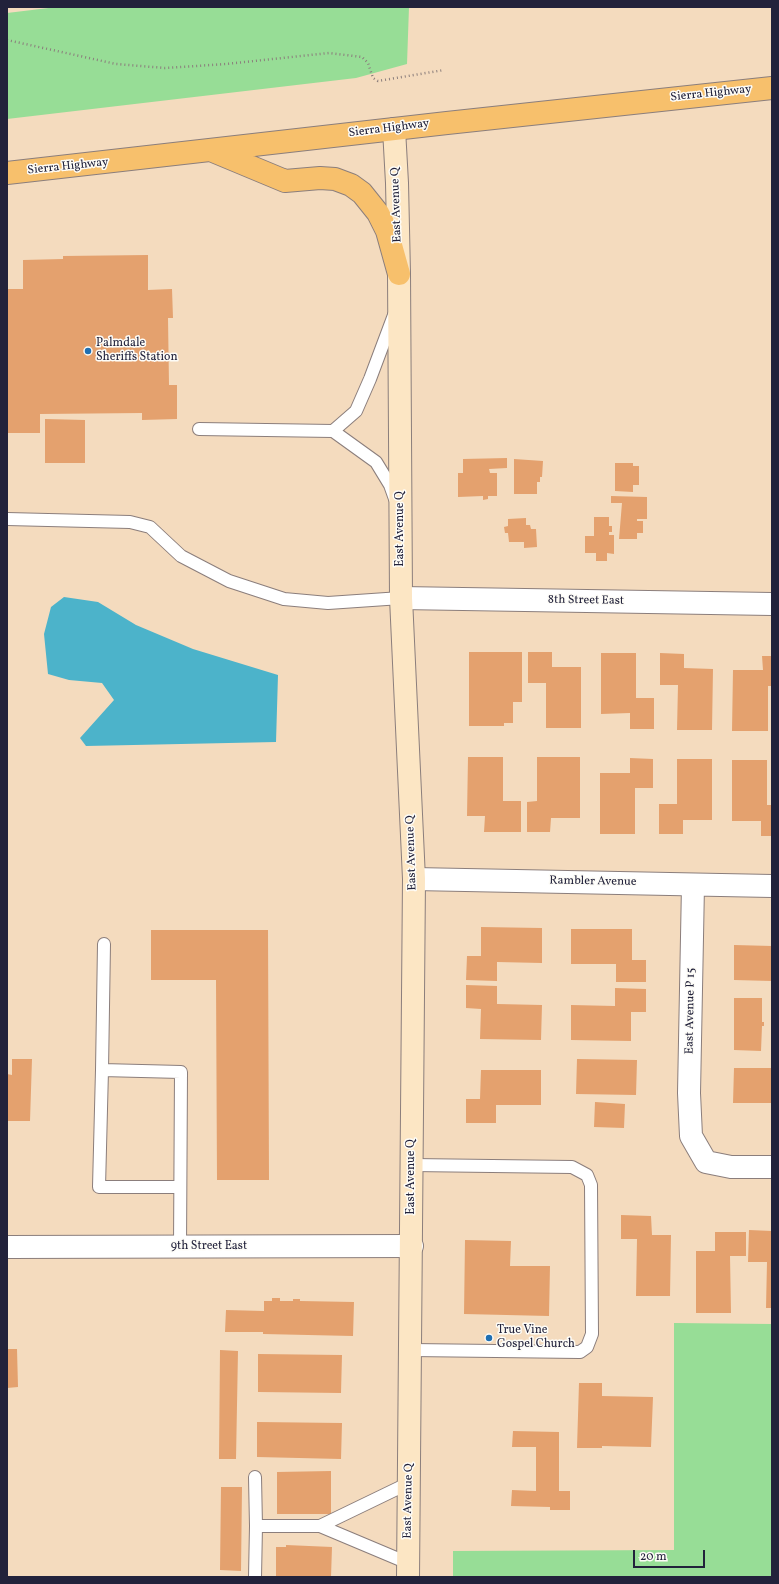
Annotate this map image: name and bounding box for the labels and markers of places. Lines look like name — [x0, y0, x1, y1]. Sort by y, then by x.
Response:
place label: Palmdale Sheriffs Station — [96, 337, 178, 365]
marker: Palmdale Sheriffs Station — [83, 346, 93, 356]
place label: True Vine Gospel Church — [497, 1324, 575, 1352]
marker: True Vine Gospel Church — [484, 1333, 494, 1343]

